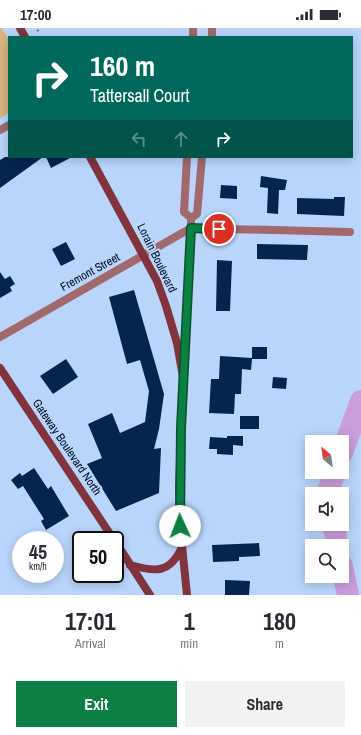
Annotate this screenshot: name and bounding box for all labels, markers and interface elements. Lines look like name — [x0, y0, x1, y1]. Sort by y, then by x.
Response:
text: 17:00 — [20, 4, 51, 25]
text: 160 m — [90, 47, 155, 85]
icon: right — [24, 52, 76, 104]
text: Tattersall Court — [90, 83, 190, 108]
icon: left — [128, 128, 150, 150]
icon: ahead — [170, 128, 192, 150]
icon: right — [212, 128, 234, 150]
pin — [202, 212, 236, 246]
icon: arrive — [208, 218, 230, 240]
street label: Lorain Boulevard — [133, 221, 181, 295]
street label: Fremont Street — [57, 249, 123, 295]
street label: Gateway Boulevard North — [29, 396, 105, 498]
north arrow — [305, 435, 349, 479]
map controls — [305, 435, 349, 583]
button: sound — [305, 487, 349, 531]
position arrow — [159, 505, 201, 547]
speed limit sign: 50 — [72, 531, 124, 583]
text: 45 — [29, 538, 47, 565]
button: search — [305, 539, 349, 583]
text: km/h — [29, 560, 47, 573]
text: 17:01 — [65, 605, 115, 637]
text: 1 — [184, 605, 195, 637]
text: 180 — [263, 605, 296, 637]
text: Arrival — [75, 635, 106, 652]
text: min — [180, 635, 198, 652]
text: m — [275, 635, 284, 652]
button: Exit — [16, 681, 177, 727]
button: Share — [185, 681, 345, 727]

